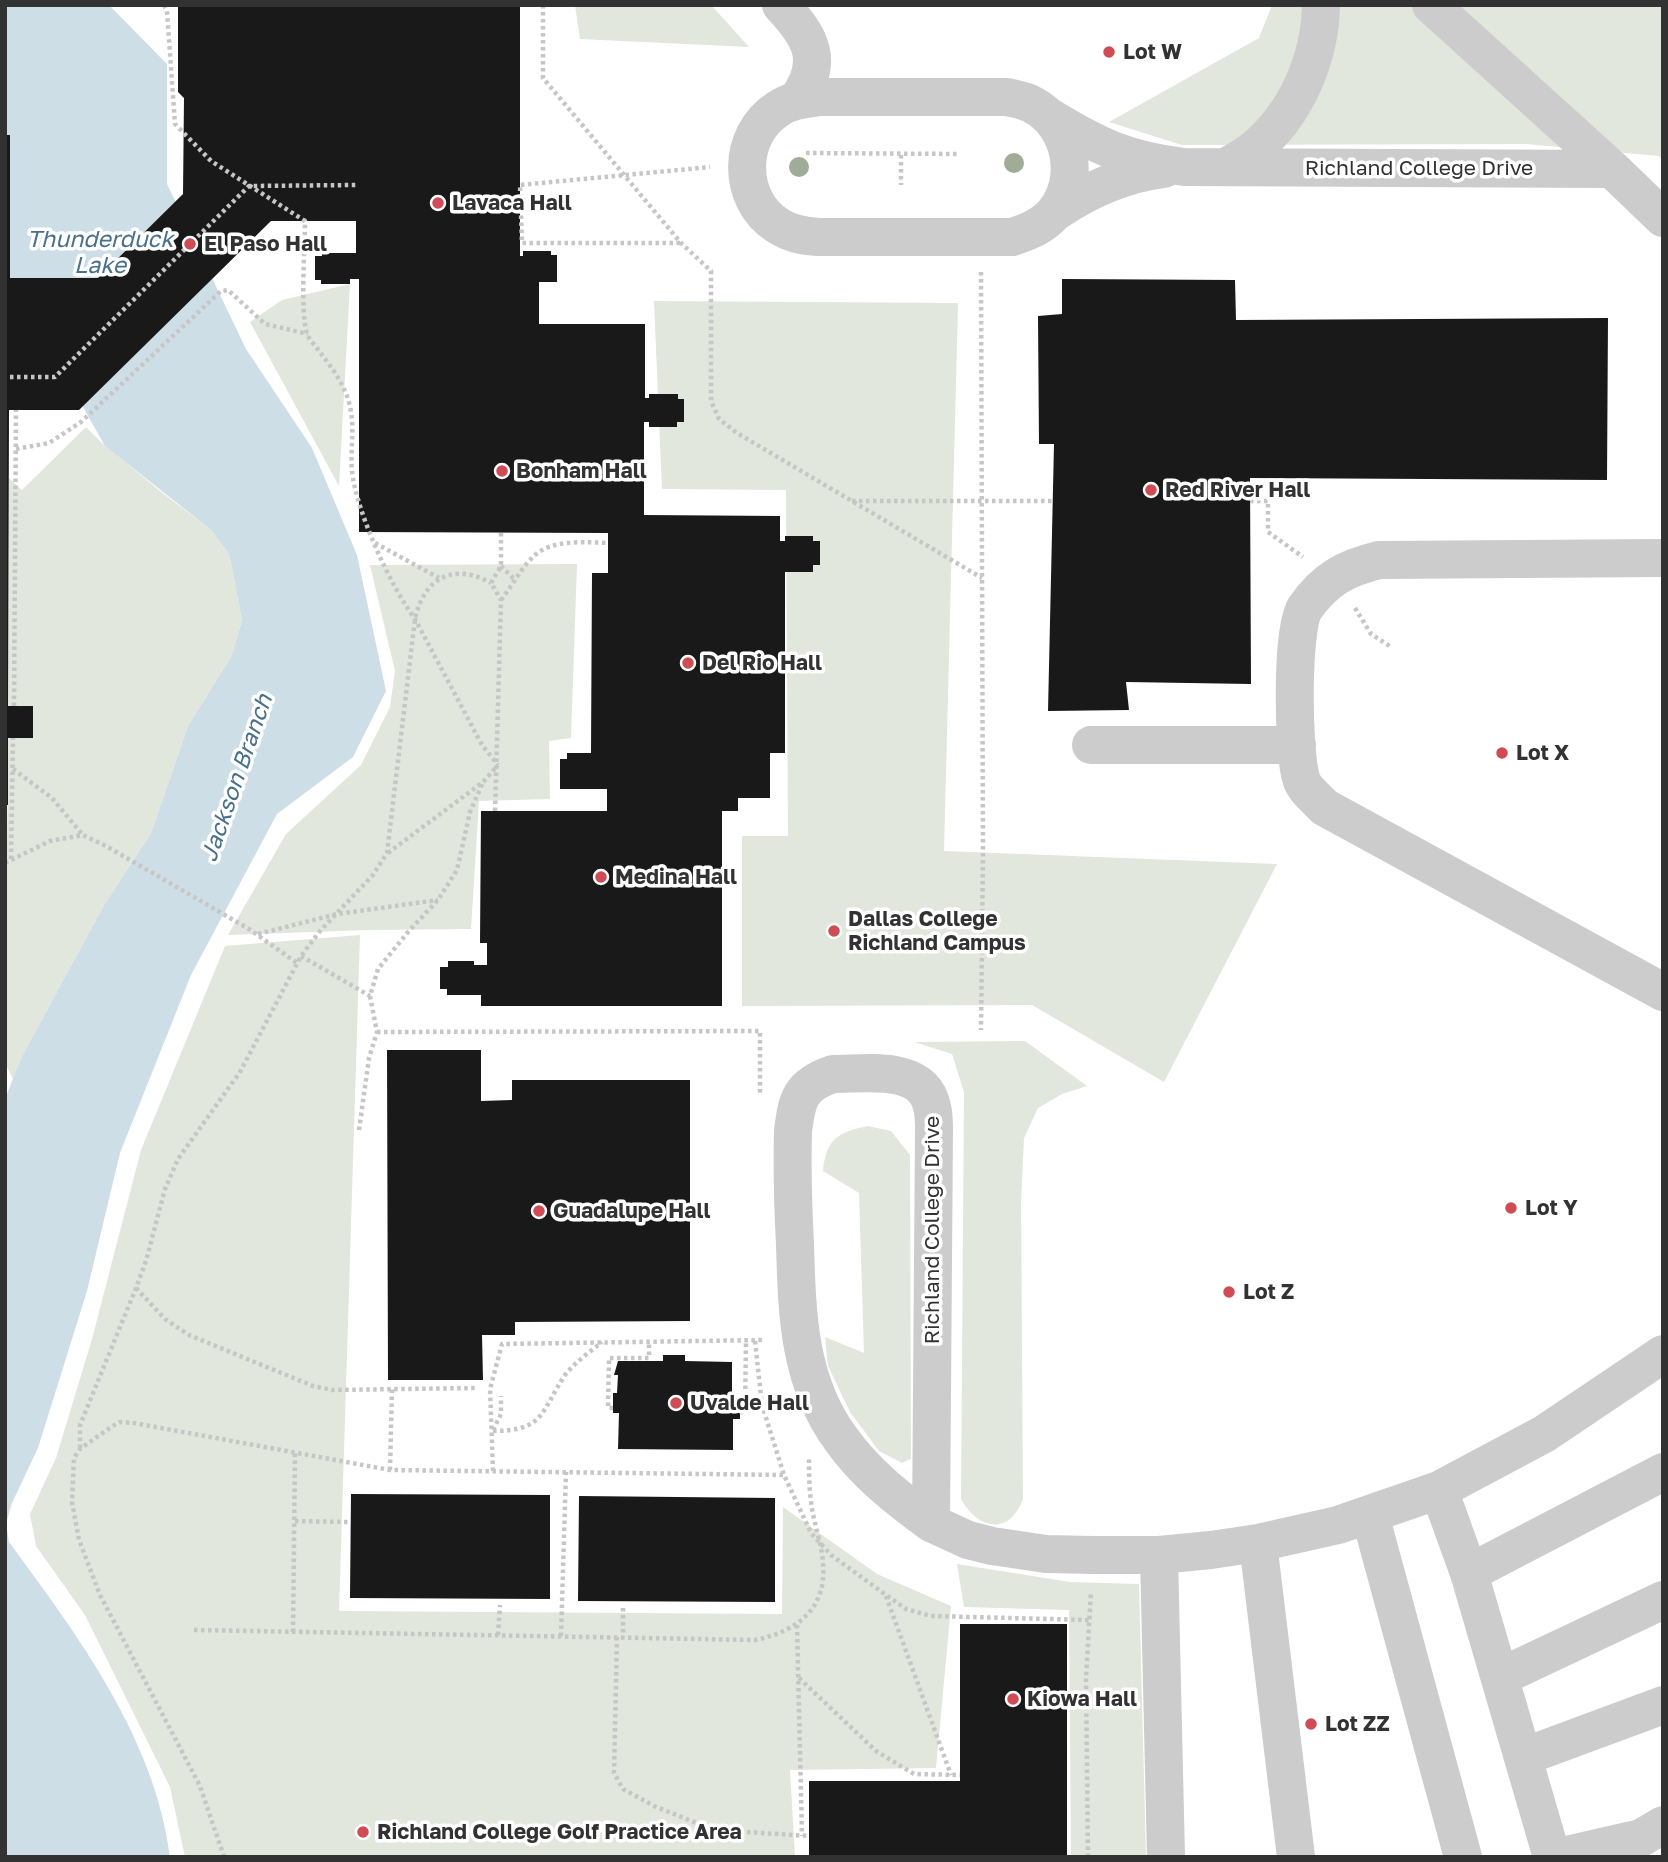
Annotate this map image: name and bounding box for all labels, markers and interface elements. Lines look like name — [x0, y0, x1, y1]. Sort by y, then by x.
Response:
place label: Lot W — [1123, 39, 1182, 65]
marker: Lot W — [1101, 44, 1117, 60]
street label: Richland College Drive — [1305, 155, 1533, 181]
place label: Lavaca Hall — [452, 190, 572, 216]
marker: Lavaca Hall — [430, 195, 446, 211]
water label: Thunderduck Lake — [27, 226, 173, 280]
place label: El Paso Hall — [204, 231, 327, 257]
marker: El Paso Hall — [182, 236, 198, 252]
place label: Bonham Hall — [516, 458, 647, 484]
marker: Bonham Hall — [494, 463, 510, 479]
place label: Red River Hall — [1165, 477, 1310, 503]
marker: Red River Hall — [1143, 482, 1159, 498]
place label: Del Rio Hall — [702, 650, 822, 676]
marker: Del Rio Hall — [680, 655, 696, 671]
water label: Jackson Branch — [195, 691, 279, 865]
place label: Lot X — [1516, 740, 1569, 766]
marker: Lot X — [1494, 745, 1510, 761]
place label: Medina Hall — [615, 864, 737, 890]
marker: Medina Hall — [593, 869, 609, 885]
place label: Dallas College Richland Campus — [848, 906, 1026, 956]
marker: Dallas College Richland Campus — [826, 923, 842, 939]
street label: Richland College Drive — [919, 1116, 945, 1344]
place label: Lot Y — [1525, 1195, 1578, 1221]
place label: Guadalupe Hall — [553, 1198, 710, 1224]
marker: Lot Y — [1503, 1200, 1519, 1216]
marker: Guadalupe Hall — [531, 1203, 547, 1219]
place label: Lot Z — [1243, 1279, 1294, 1305]
marker: Lot Z — [1221, 1284, 1237, 1300]
place label: Uvalde Hall — [690, 1390, 809, 1416]
marker: Uvalde Hall — [668, 1395, 684, 1411]
place label: Kiowa Hall — [1027, 1686, 1137, 1712]
marker: Kiowa Hall — [1005, 1691, 1021, 1707]
place label: Lot ZZ — [1325, 1711, 1390, 1737]
marker: Lot ZZ — [1303, 1716, 1319, 1732]
place label: Richland College Golf Practice Area — [377, 1819, 742, 1845]
marker: Richland College Golf Practice Area — [355, 1824, 371, 1840]

